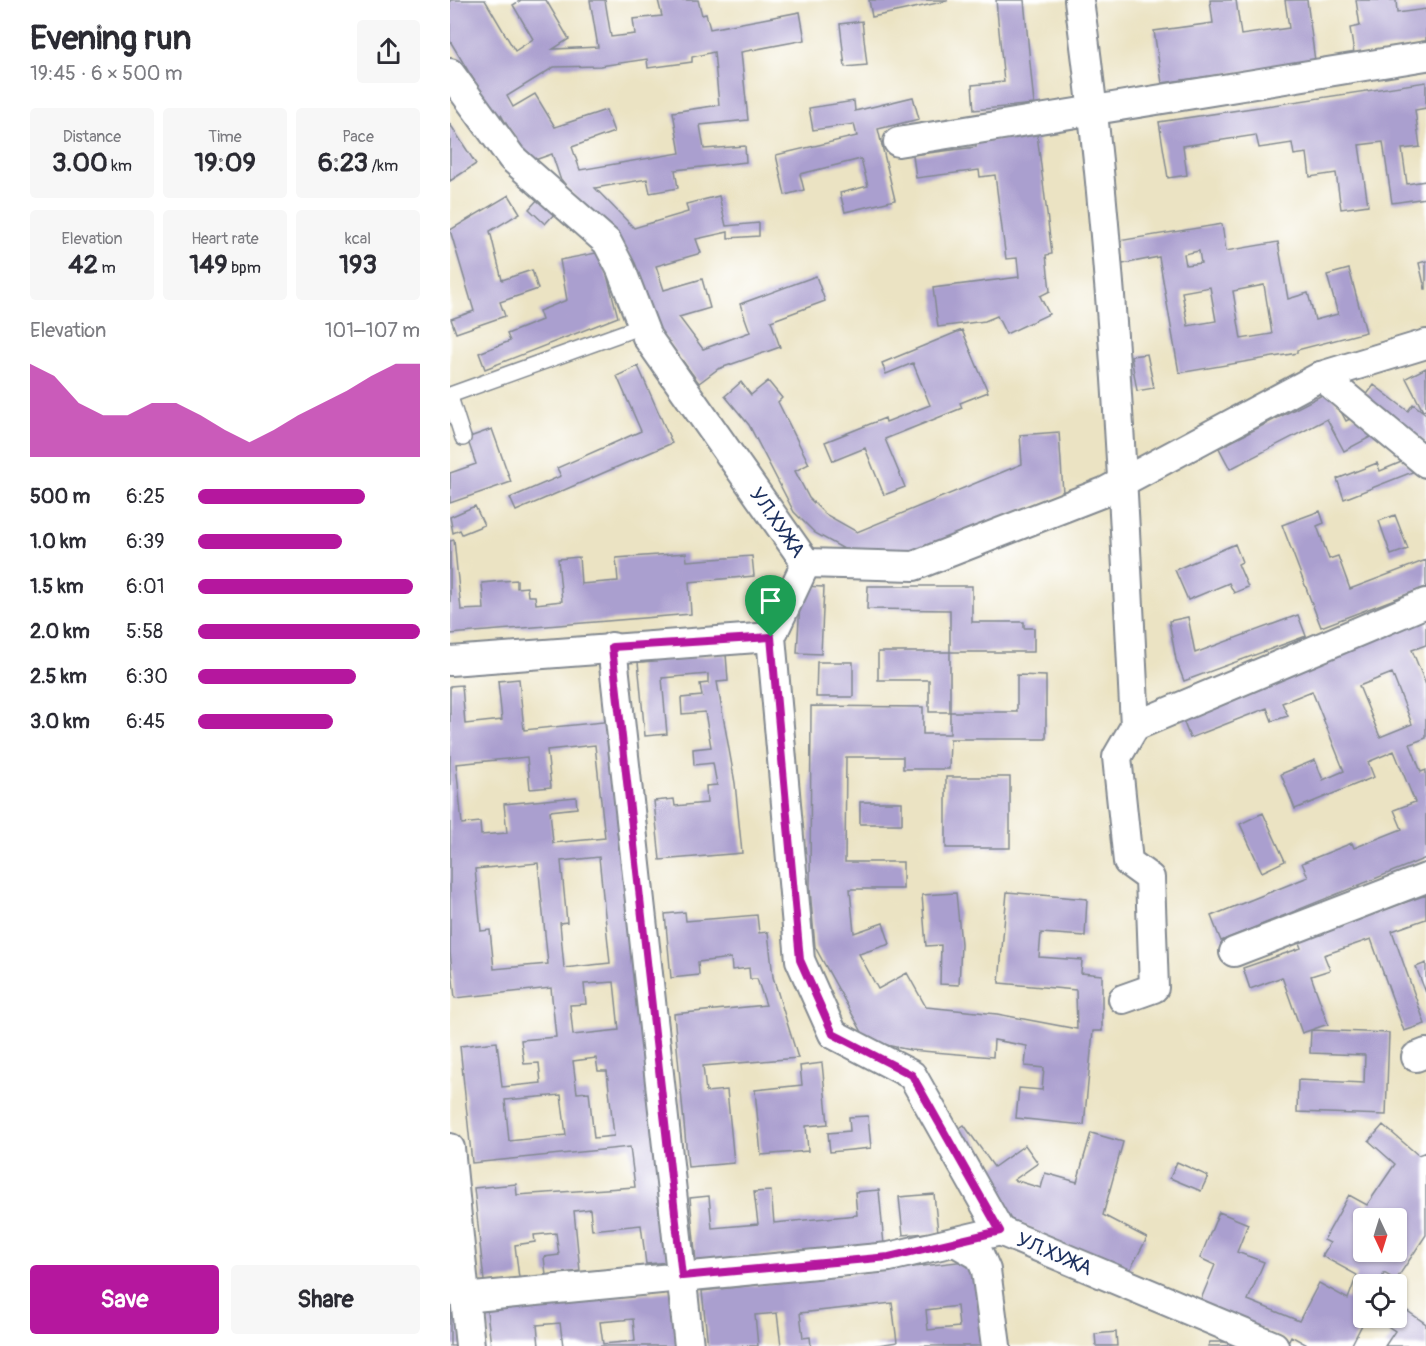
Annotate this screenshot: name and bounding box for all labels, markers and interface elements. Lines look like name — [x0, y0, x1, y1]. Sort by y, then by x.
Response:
text: Evening run — [30, 18, 191, 59]
button: share — [357, 20, 420, 83]
text: 19:45 · 6 × 500 m — [30, 61, 183, 86]
text: Distance — [63, 127, 121, 147]
text: Time — [208, 127, 242, 147]
text: Pace — [342, 127, 374, 147]
text: 3.00 — [52, 147, 108, 179]
text: 19:09 — [194, 147, 256, 179]
text: 6:23 — [318, 147, 368, 179]
text: km — [108, 156, 132, 176]
text: /km — [368, 156, 398, 176]
text: Elevation — [62, 229, 122, 249]
text: Heart rate — [191, 229, 259, 249]
text: kcal — [345, 229, 371, 249]
text: 42 — [68, 249, 98, 281]
text: 149 — [189, 249, 228, 281]
text: 193 — [339, 249, 377, 281]
text: m — [98, 258, 116, 278]
text: bpm — [228, 258, 261, 278]
text: Elevation — [30, 318, 106, 343]
text: 101–107 m — [325, 318, 420, 343]
street label: УЛ.ХУЖА — [743, 482, 812, 563]
text: 500 m — [30, 484, 90, 509]
text: 6:25 — [126, 484, 165, 509]
text: 1.0 km — [30, 529, 86, 554]
text: 6:39 — [126, 529, 164, 554]
text: 1.5 km — [30, 574, 83, 599]
text: 6:01 — [126, 574, 164, 599]
pin — [745, 575, 796, 637]
icon: arrive — [754, 584, 787, 617]
text: 2.0 km — [30, 619, 90, 644]
text: 5:58 — [126, 619, 163, 644]
text: 2.5 km — [30, 664, 87, 689]
text: 6:30 — [126, 664, 168, 689]
text: 3.0 km — [30, 709, 90, 734]
text: 6:45 — [126, 709, 165, 734]
north arrow — [1353, 1208, 1407, 1262]
map controls — [1353, 1208, 1407, 1328]
street label: УЛ.ХУЖА — [1012, 1226, 1097, 1282]
button: Save — [30, 1265, 219, 1334]
button: Share — [231, 1265, 420, 1334]
button: locate — [1353, 1274, 1407, 1328]

